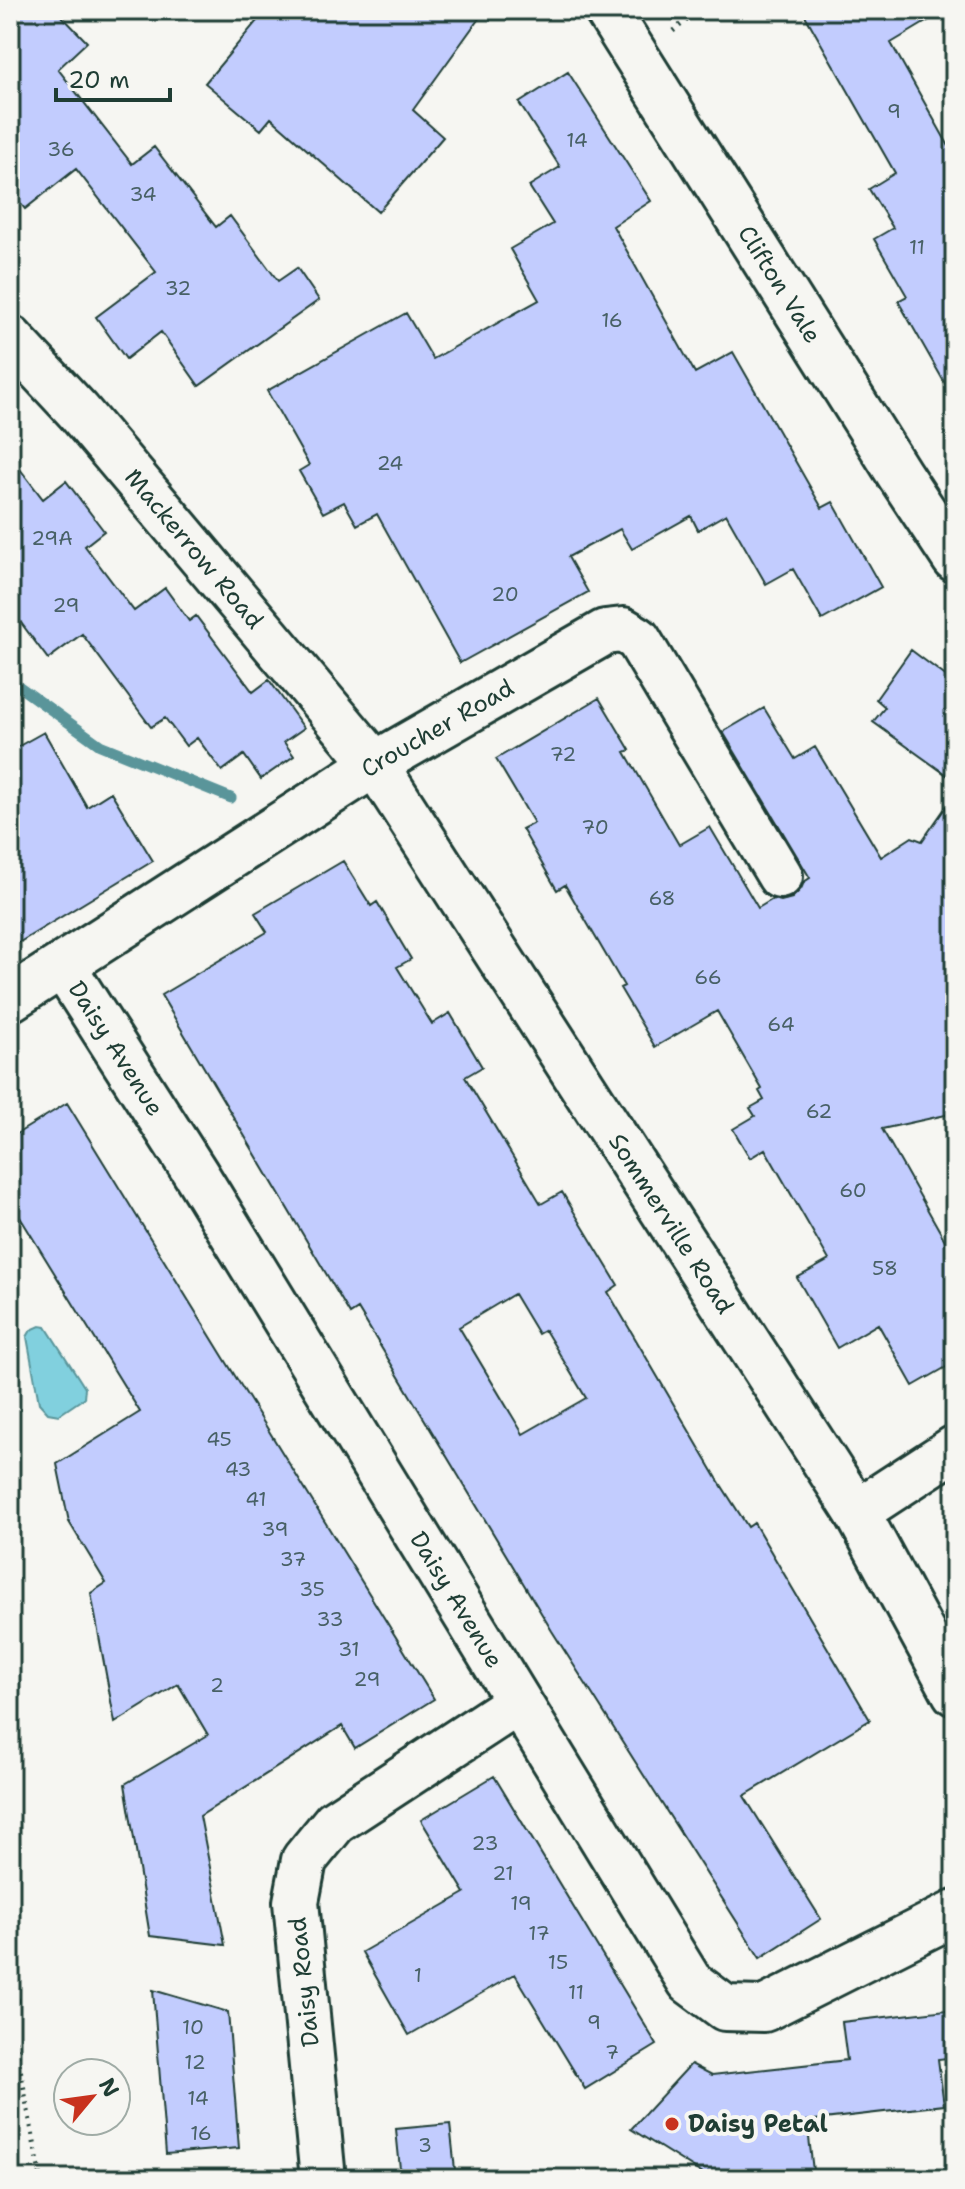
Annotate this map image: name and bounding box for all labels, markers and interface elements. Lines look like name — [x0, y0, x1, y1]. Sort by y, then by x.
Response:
scale bar — [56, 52, 170, 102]
text: 20 m — [68, 64, 130, 96]
house number: 9 — [887, 98, 901, 124]
house number: 14 — [566, 127, 588, 153]
house number: 36 — [47, 136, 75, 162]
house number: 34 — [129, 181, 157, 207]
street label: Clifton Vale — [730, 219, 829, 349]
house number: 11 — [909, 234, 925, 260]
house number: 32 — [165, 275, 191, 301]
house number: 16 — [601, 307, 623, 333]
house number: 24 — [377, 450, 403, 476]
street label: Mackerrow Road — [117, 462, 271, 636]
house number: 29A — [31, 525, 73, 551]
house number: 20 — [491, 581, 519, 607]
house number: 29 — [53, 592, 79, 618]
street label: Croucher Road — [355, 672, 520, 785]
house number: 72 — [550, 741, 576, 767]
house number: 70 — [581, 814, 609, 840]
house number: 68 — [648, 885, 676, 911]
house number: 66 — [694, 964, 722, 990]
street label: Daisy Avenue — [61, 975, 171, 1122]
house number: 64 — [767, 1011, 795, 1037]
house number: 62 — [806, 1098, 832, 1124]
street label: Sommerville Road — [601, 1127, 741, 1320]
house number: 60 — [839, 1177, 867, 1203]
house number: 58 — [872, 1255, 898, 1281]
house number: 45 — [206, 1426, 232, 1452]
house number: 43 — [225, 1456, 251, 1482]
house number: 41 — [245, 1486, 267, 1512]
house number: 39 — [262, 1516, 288, 1542]
street label: Daisy Avenue — [402, 1526, 510, 1674]
house number: 37 — [280, 1546, 306, 1572]
house number: 35 — [299, 1576, 325, 1602]
house number: 33 — [317, 1606, 343, 1632]
house number: 31 — [338, 1636, 360, 1662]
house number: 29 — [354, 1666, 380, 1692]
house number: 2 — [210, 1672, 224, 1698]
house number: 23 — [472, 1830, 498, 1856]
house number: 21 — [492, 1860, 514, 1886]
house number: 19 — [510, 1890, 532, 1916]
street label: Daisy Road — [281, 1916, 327, 2048]
house number: 17 — [528, 1920, 550, 1946]
house number: 15 — [548, 1949, 568, 1975]
house number: 1 — [414, 1962, 422, 1988]
house number: 11 — [568, 1979, 584, 2005]
house number: 9 — [587, 2009, 601, 2035]
house number: 10 — [182, 2014, 204, 2040]
house number: 7 — [605, 2039, 619, 2065]
house number: 12 — [184, 2049, 206, 2075]
north arrow — [52, 2057, 132, 2137]
text: N — [92, 2073, 126, 2102]
house number: 14 — [187, 2085, 209, 2111]
place label: Daisy Petal — [688, 2108, 828, 2140]
marker: Daisy Petal — [663, 2115, 681, 2133]
house number: 16 — [190, 2120, 212, 2146]
house number: 3 — [418, 2132, 432, 2158]

